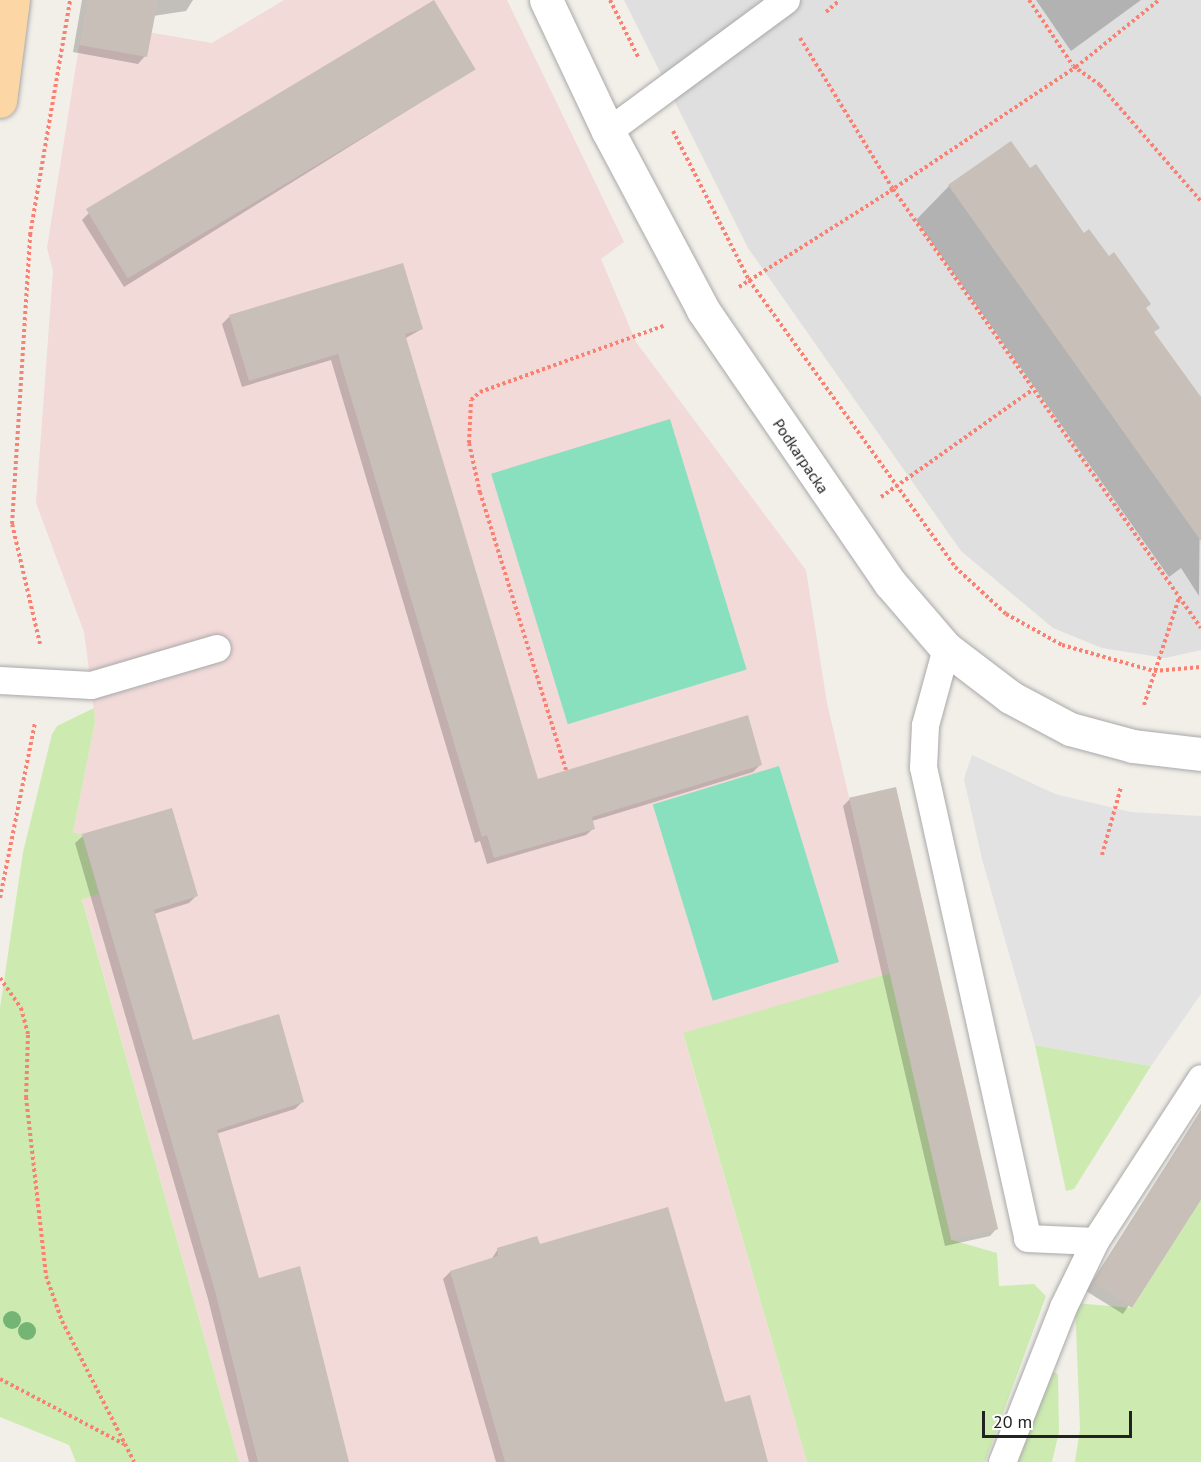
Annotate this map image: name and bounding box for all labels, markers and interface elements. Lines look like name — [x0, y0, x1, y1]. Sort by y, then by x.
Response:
street label: Podkarpacka — [769, 415, 833, 497]
scale bar — [985, 1399, 1135, 1437]
text: 20 m — [993, 1410, 1032, 1433]

